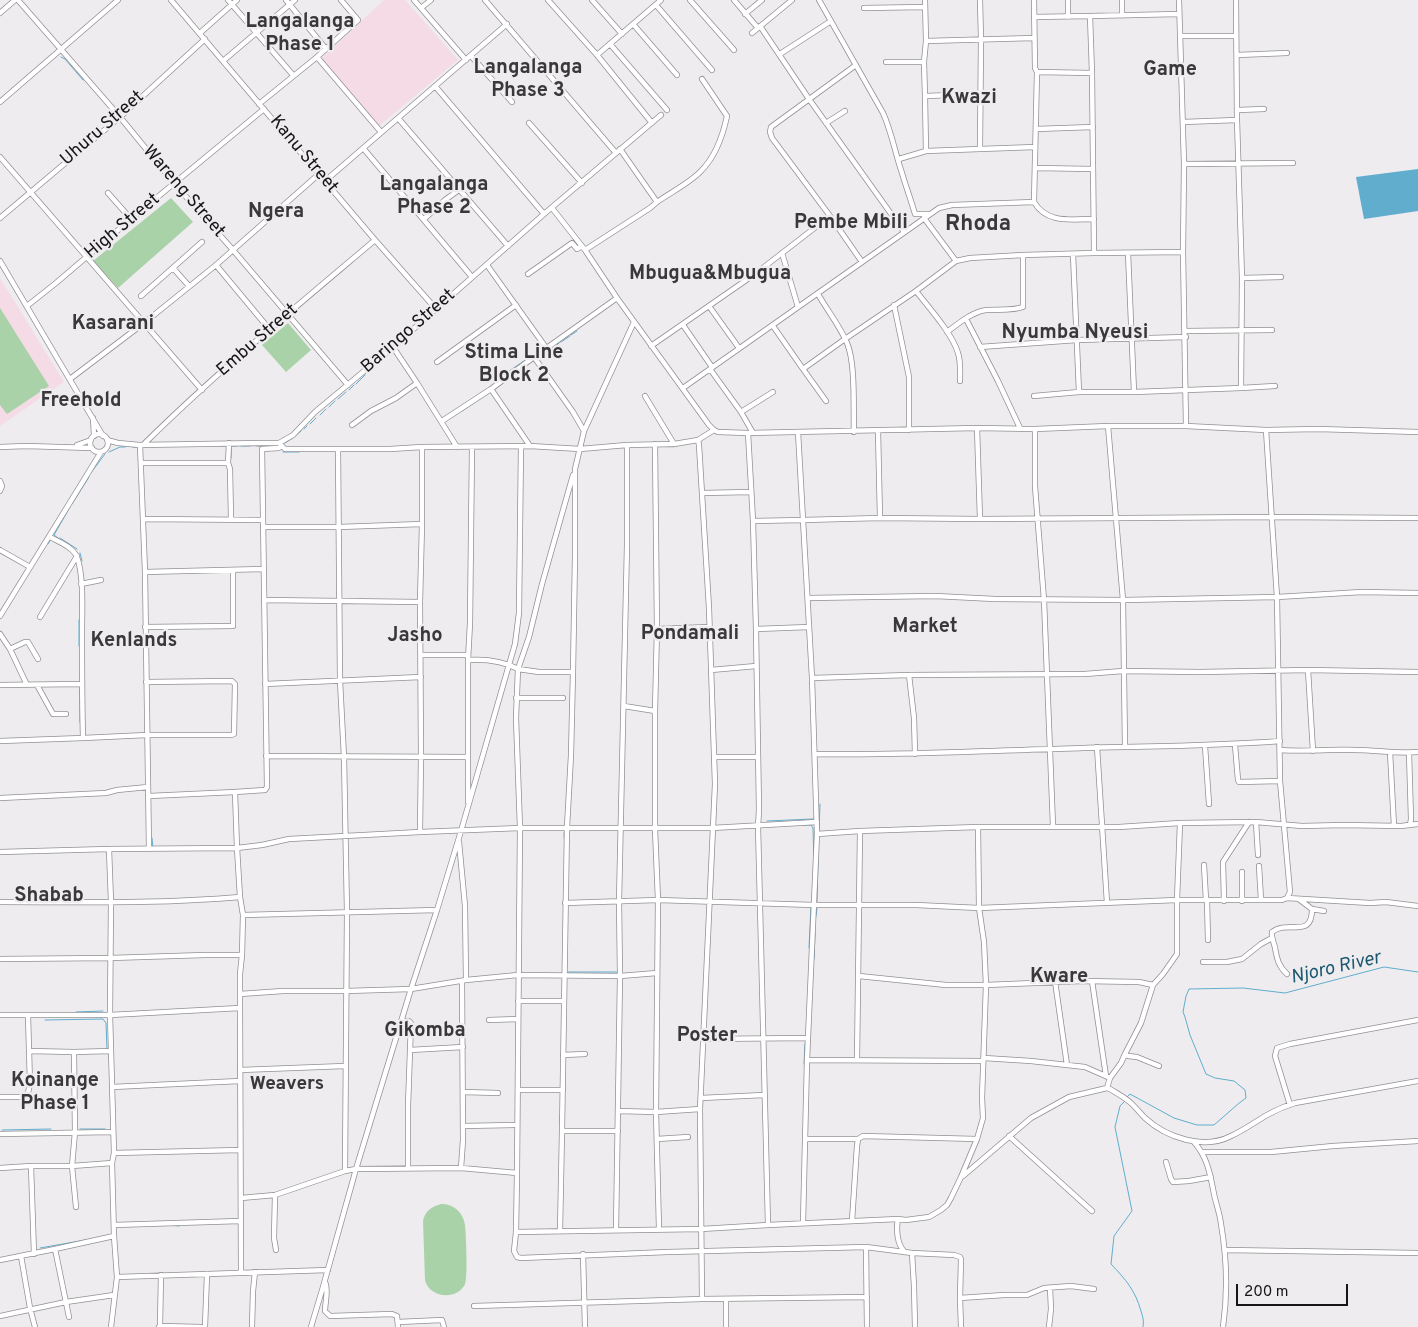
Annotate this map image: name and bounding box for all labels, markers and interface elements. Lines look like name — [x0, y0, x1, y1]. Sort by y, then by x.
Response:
district label: Langalanga Phase 1 — [246, 11, 354, 58]
district label: Langalanga Phase 3 — [474, 57, 582, 104]
district label: Game — [1143, 59, 1197, 83]
street label: Uhuru Street — [57, 87, 149, 171]
district label: Kwazi — [941, 87, 997, 111]
street label: Kanu Street — [264, 112, 342, 198]
street label: Wareng Street — [137, 141, 229, 243]
district label: Langalanga Phase 2 — [380, 174, 488, 221]
street label: High Street — [81, 189, 165, 265]
district label: Ngera — [248, 201, 304, 225]
district label: Pembe Mbili — [794, 212, 908, 236]
district label: Rhoda — [945, 213, 1011, 239]
district label: Mbugua&Mbugua — [629, 263, 791, 287]
street label: Baringo Street — [358, 285, 460, 379]
street label: Embu Street — [213, 300, 303, 382]
district label: Kasarani — [72, 313, 154, 337]
district label: Nyumba Nyeusi — [1002, 322, 1148, 346]
district label: Stima Line Block 2 — [465, 342, 563, 389]
district label: Freehold — [40, 390, 122, 414]
district label: Market — [892, 616, 958, 640]
district label: Pondamali — [641, 623, 739, 647]
district label: Jasho — [387, 625, 443, 649]
district label: Kenlands — [91, 630, 177, 654]
district label: Shabab — [14, 885, 84, 909]
water label: Njoro River — [1289, 948, 1383, 990]
district label: Kware — [1030, 966, 1088, 990]
district label: Gikomba — [384, 1020, 466, 1044]
district label: Poster — [677, 1025, 737, 1049]
district label: Koinange Phase 1 — [11, 1070, 99, 1117]
district label: Weavers — [250, 1074, 324, 1096]
scale bar — [1238, 1274, 1350, 1306]
text: 200 m — [1244, 1283, 1289, 1302]

